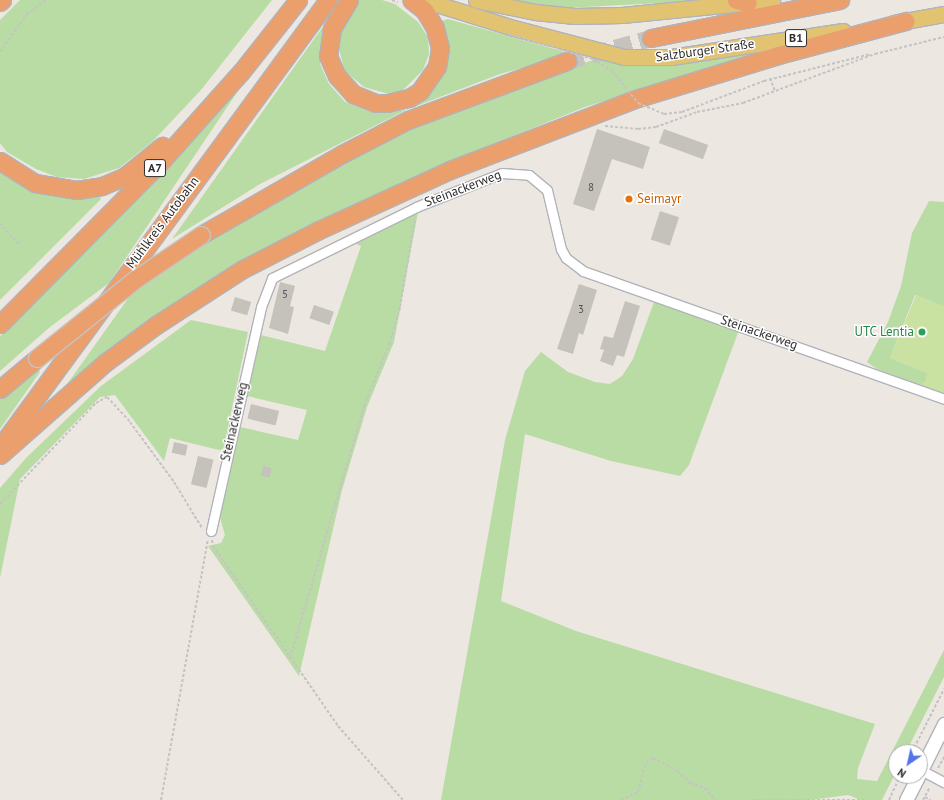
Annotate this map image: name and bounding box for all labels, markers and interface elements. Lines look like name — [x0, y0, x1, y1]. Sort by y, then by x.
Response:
road number: B1 — [785, 28, 807, 48]
street label: Salzburger Straße — [655, 36, 755, 66]
road number: A7 — [143, 158, 167, 178]
street label: Steinackerweg — [423, 167, 503, 211]
street label: Mühlkreis Autobahn — [123, 174, 203, 272]
house number: 8 — [588, 180, 594, 194]
place label: Seimayr — [637, 191, 681, 207]
marker: Seimayr — [624, 194, 634, 204]
house number: 5 — [282, 287, 288, 301]
house number: 3 — [578, 302, 584, 316]
street label: Steinackerweg — [718, 313, 800, 353]
place label: UTC Lentia — [854, 324, 914, 340]
marker: UTC Lentia — [917, 327, 927, 337]
street label: Steinackerweg — [218, 381, 252, 463]
north arrow — [888, 744, 928, 784]
text: N — [895, 765, 909, 781]

